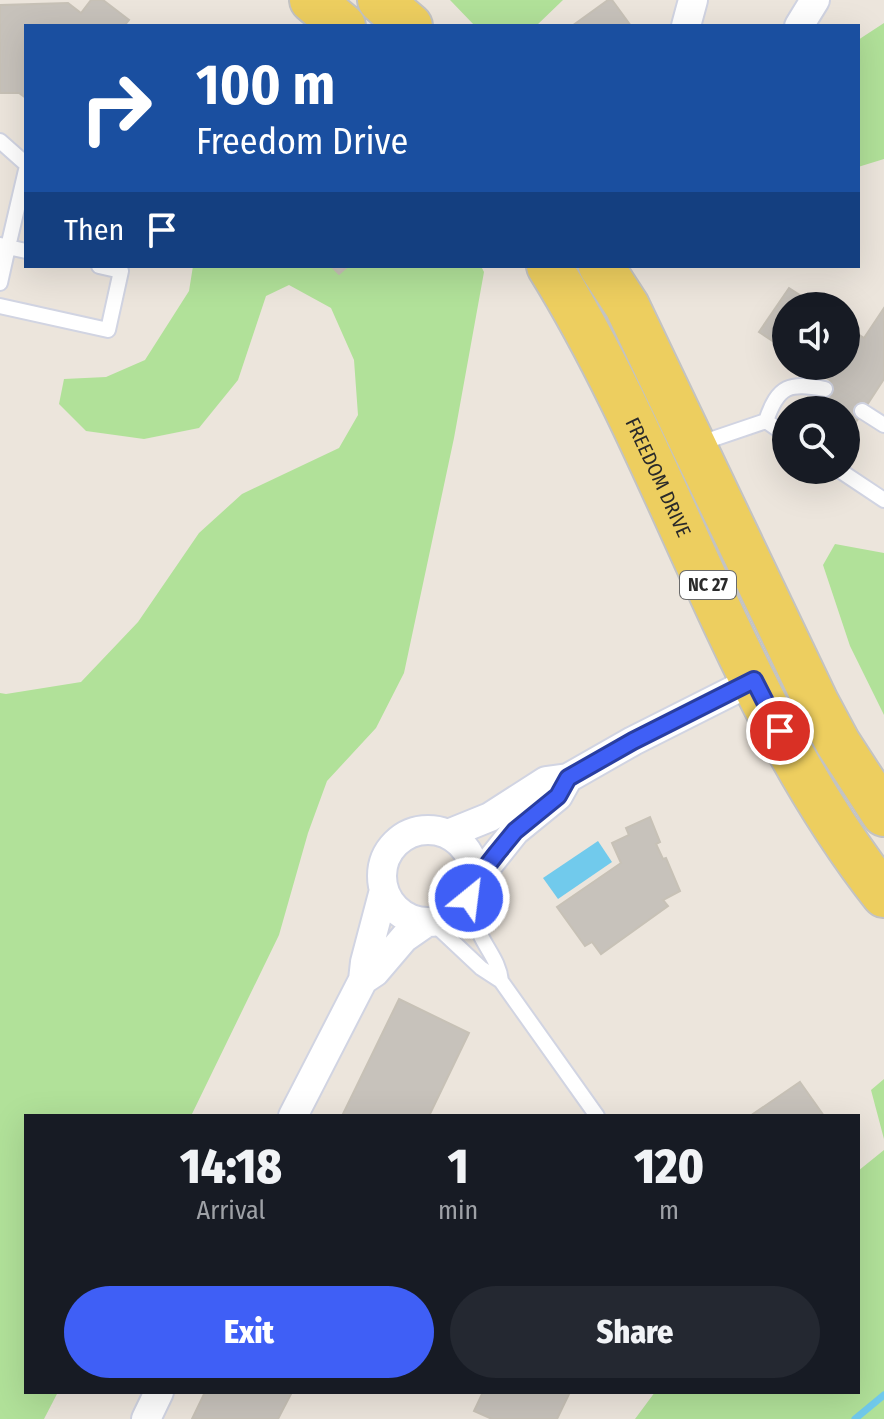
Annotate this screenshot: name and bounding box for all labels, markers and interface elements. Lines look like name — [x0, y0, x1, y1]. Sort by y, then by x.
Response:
text: 100 m — [196, 52, 335, 119]
icon: right — [64, 56, 168, 160]
text: Freedom Drive — [196, 120, 408, 164]
icon: arrive — [140, 208, 184, 252]
text: Then — [64, 212, 124, 248]
map controls — [772, 292, 860, 484]
button: sound — [772, 292, 860, 380]
button: search — [772, 396, 860, 484]
street label: FREEDOM DRIVE — [620, 414, 696, 541]
road number: NC 27 — [680, 571, 736, 599]
pin — [746, 697, 814, 765]
icon: arrive — [758, 709, 802, 753]
position arrow — [427, 856, 511, 940]
text: 14:18 — [180, 1138, 282, 1196]
text: 1 — [448, 1138, 468, 1196]
text: 120 — [634, 1138, 704, 1196]
text: Arrival — [197, 1195, 265, 1226]
text: min — [438, 1195, 478, 1226]
text: m — [659, 1195, 679, 1226]
button: Exit — [64, 1286, 434, 1378]
button: Share — [450, 1286, 820, 1378]

